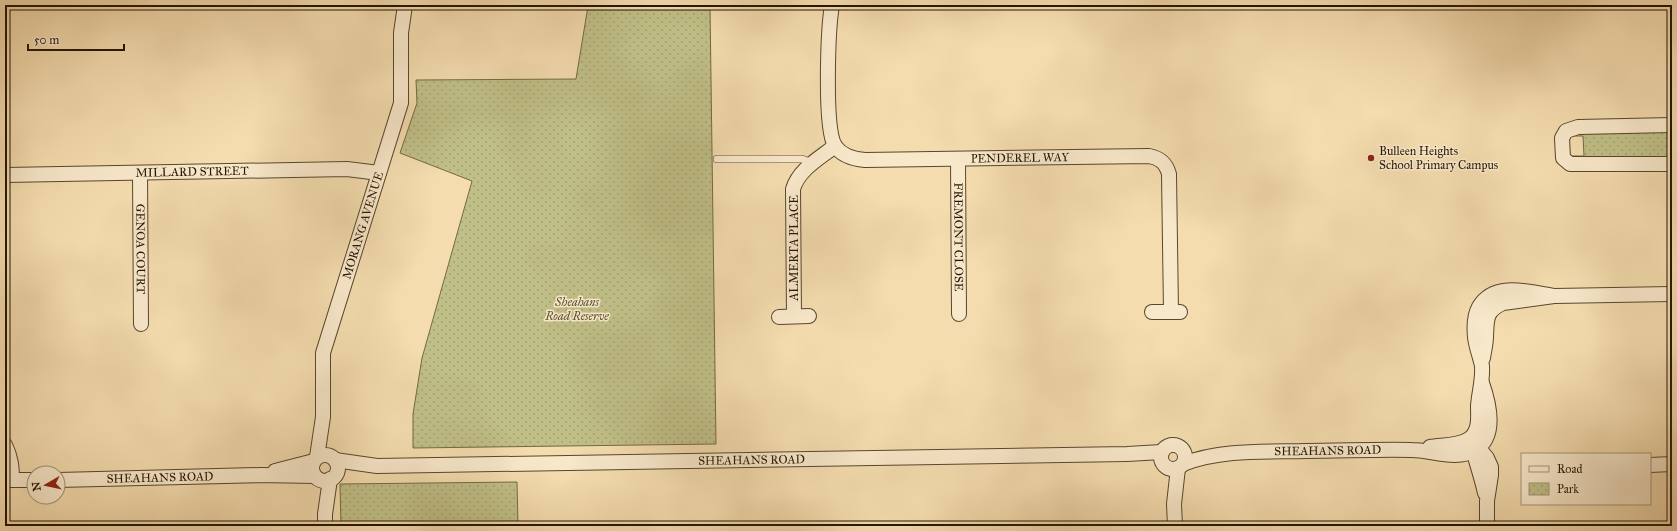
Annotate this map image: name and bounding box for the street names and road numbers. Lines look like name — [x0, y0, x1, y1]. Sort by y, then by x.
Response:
street label: PENDEREL WAY — [970, 150, 1069, 166]
street label: MILLARD STREET — [135, 164, 249, 180]
street label: MORANG AVENUE — [339, 170, 386, 281]
street label: FREMONT CLOSE — [951, 183, 966, 292]
street label: ALMERTA PLACE — [787, 195, 801, 302]
street label: GENOA COURT — [133, 204, 148, 294]
street label: SHEAHANS ROAD — [1274, 443, 1381, 458]
street label: SHEAHANS ROAD — [698, 452, 805, 468]
street label: SHEAHANS ROAD — [106, 469, 214, 486]

